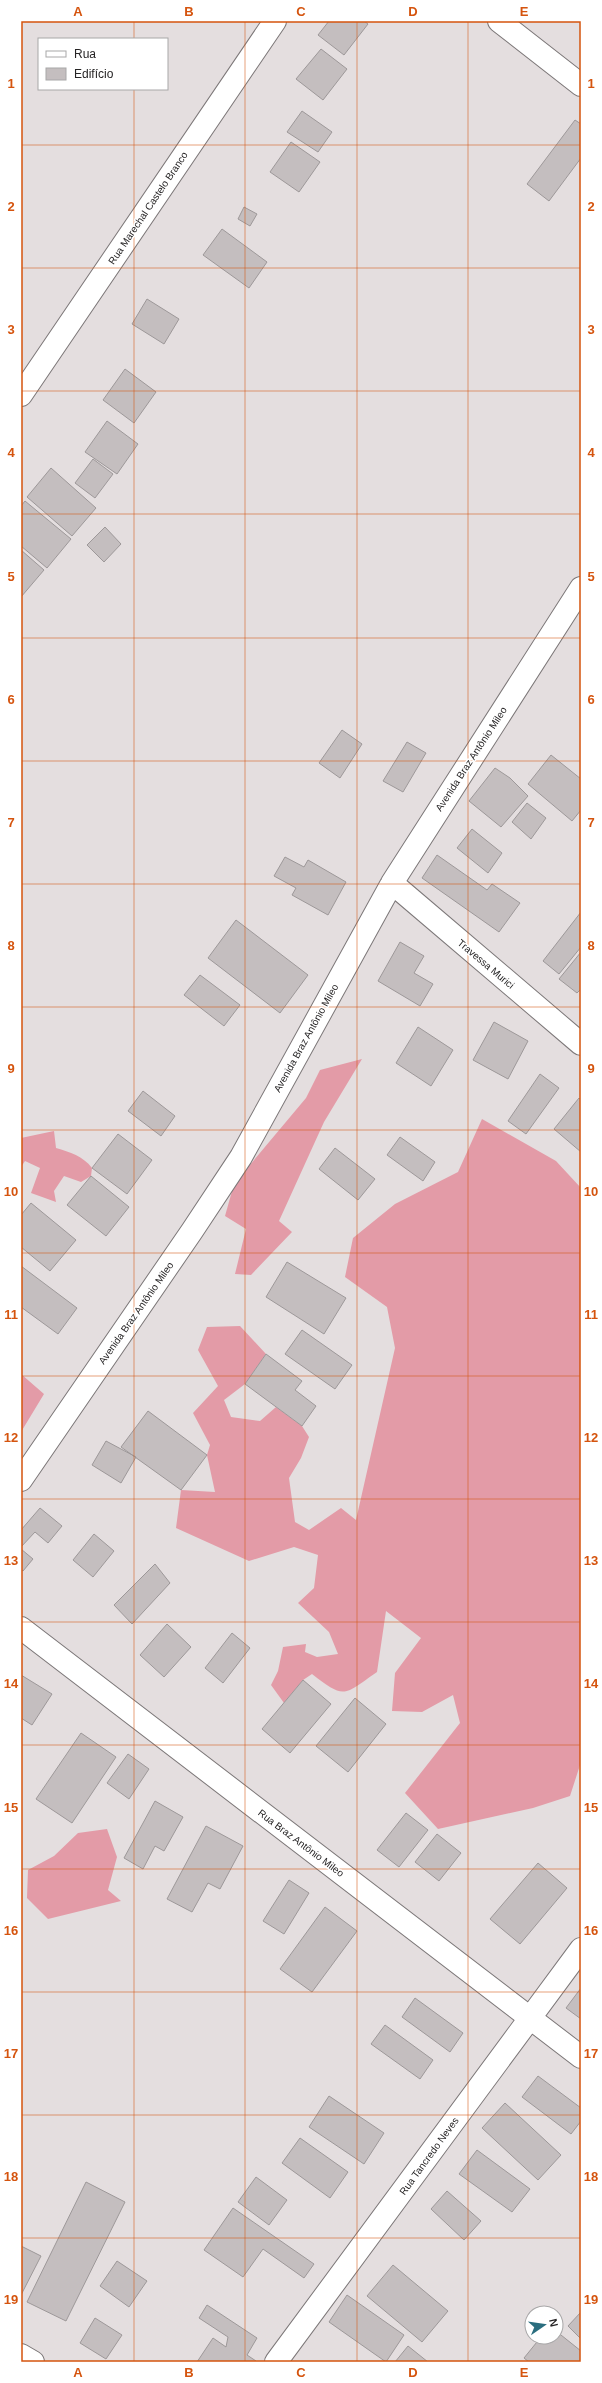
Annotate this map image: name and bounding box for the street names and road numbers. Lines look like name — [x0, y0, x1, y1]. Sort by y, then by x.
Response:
street label: Rua Marechal Castelo Branco — [106, 149, 190, 266]
street label: Avenida Braz Antônio Mileo — [433, 704, 509, 813]
street label: Travessa Murici — [456, 937, 516, 991]
street label: Avenida Braz Antônio Mileo — [272, 982, 341, 1094]
street label: Avenida Braz Antônio Mileo — [96, 1259, 176, 1366]
street label: Rua Braz Antônio Mileo — [256, 1807, 346, 1879]
street label: Rua Tancredo Neves — [397, 2115, 461, 2197]

